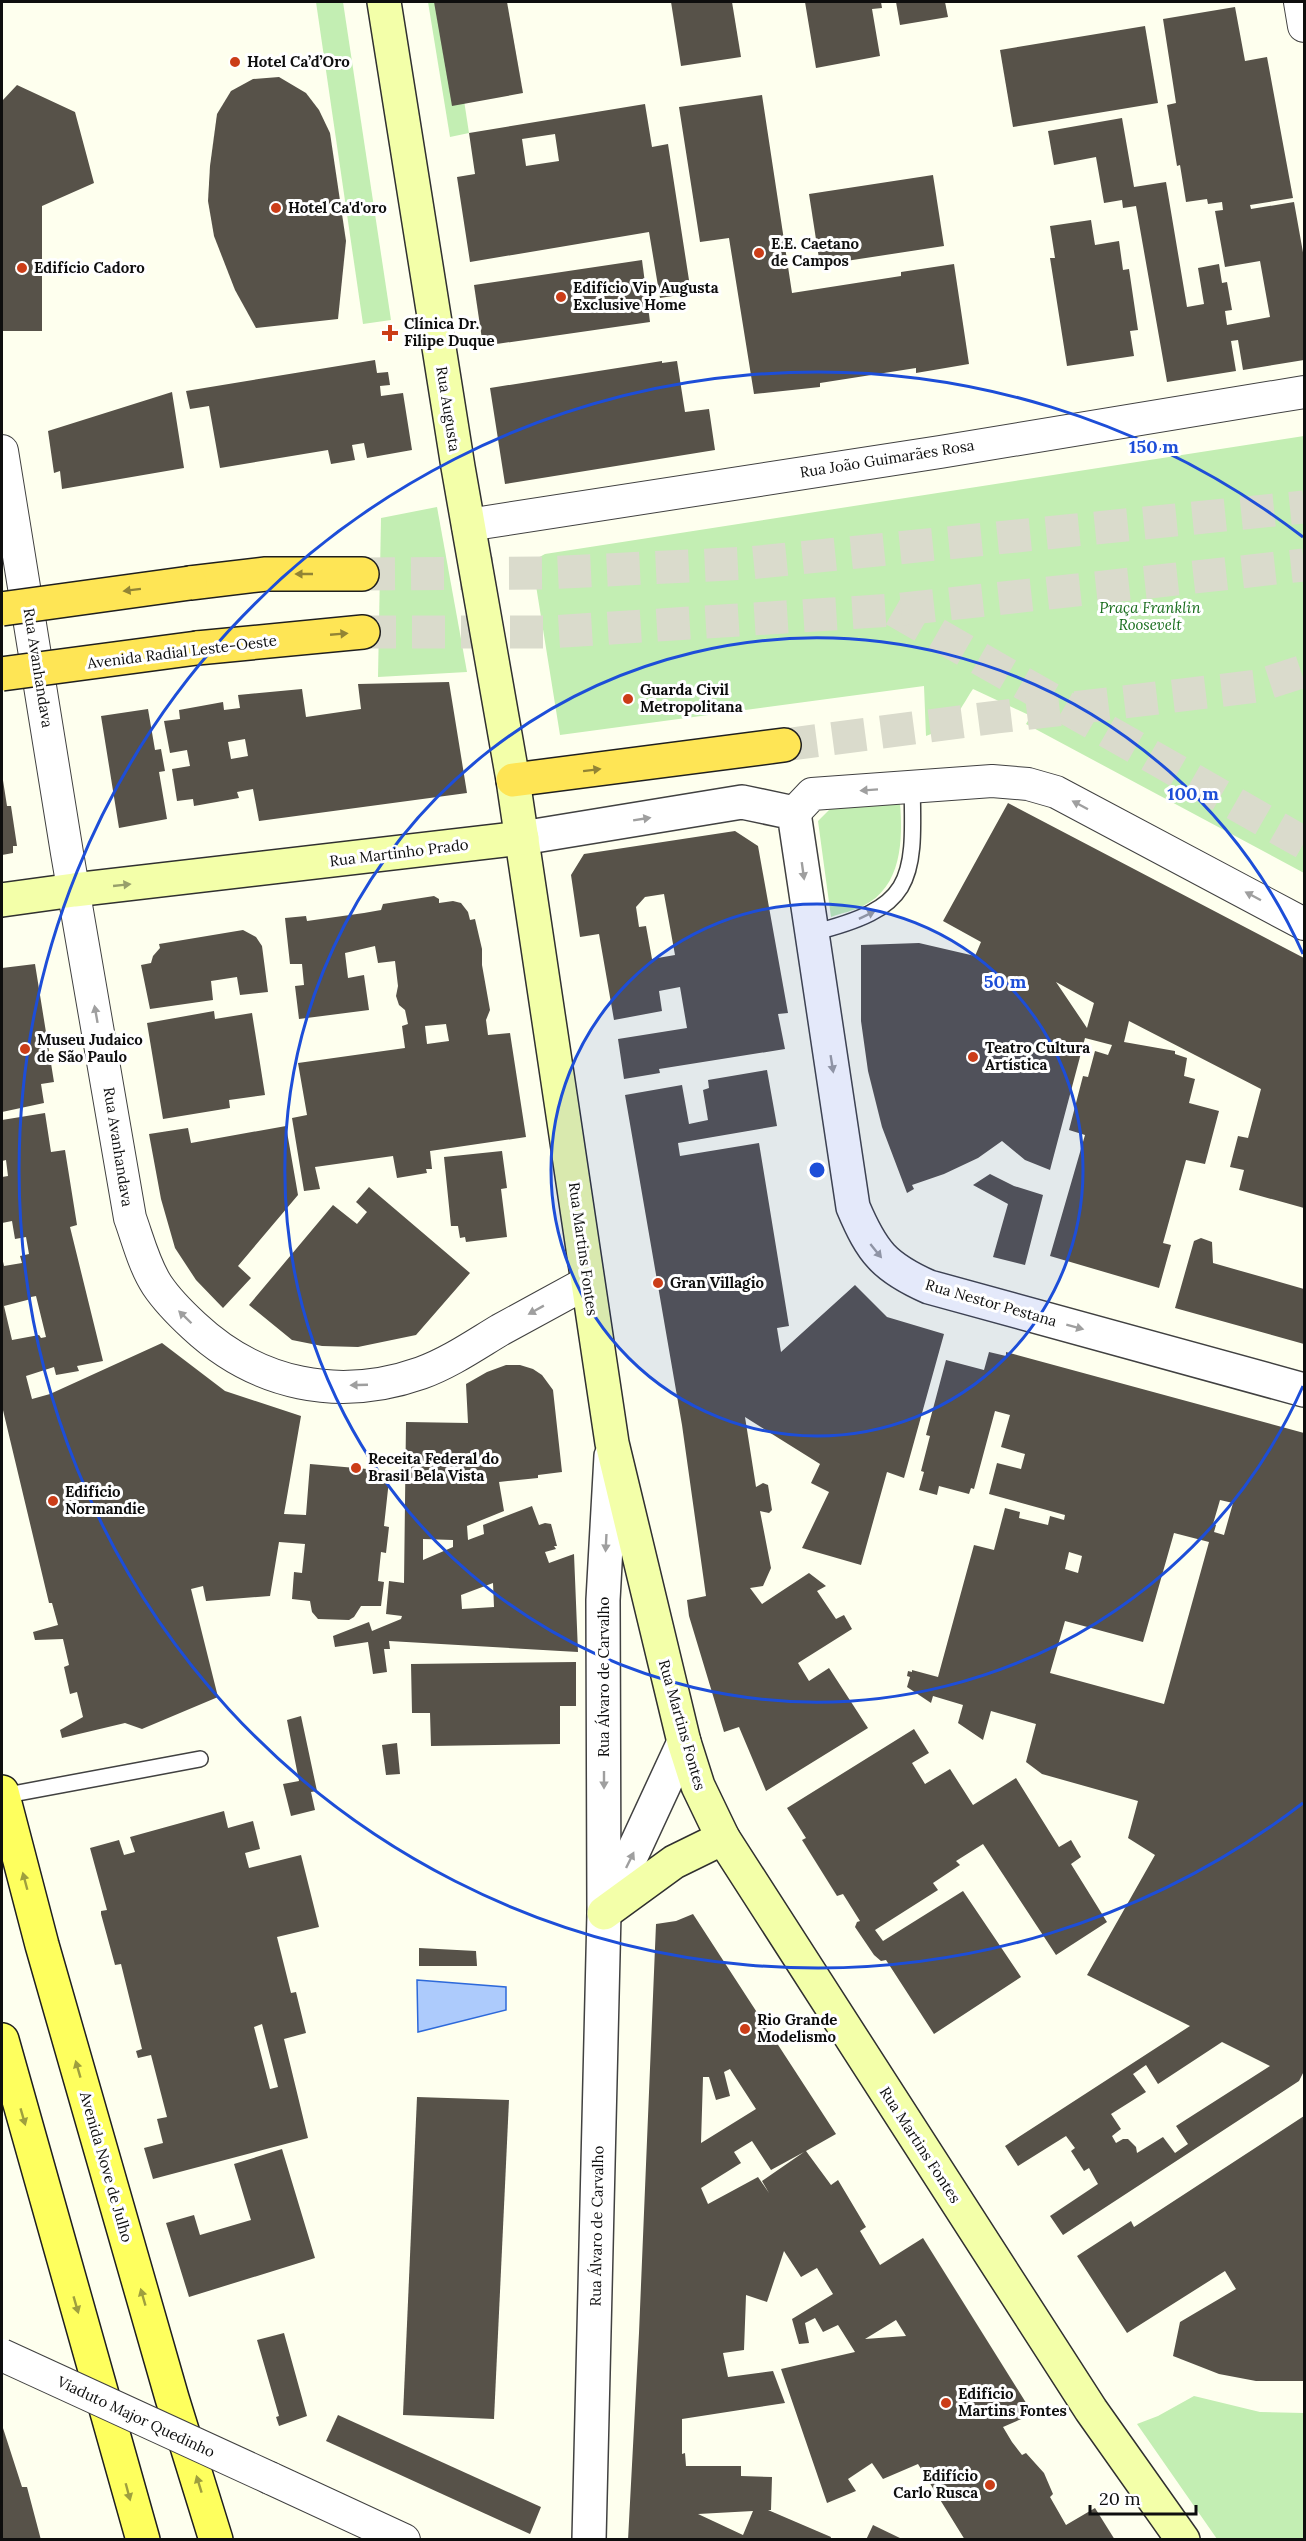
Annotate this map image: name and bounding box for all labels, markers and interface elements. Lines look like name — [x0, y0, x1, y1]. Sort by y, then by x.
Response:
place label: Hotel Ca’d’Oro — [247, 52, 350, 71]
marker: Hotel Ca’d’Oro — [228, 55, 242, 69]
place label: Hotel Ca'd'oro — [288, 198, 387, 217]
marker: Hotel Ca'd'oro — [269, 201, 283, 215]
place label: E.E. Caetano de Campos — [771, 234, 860, 270]
marker: E.E. Caetano de Campos — [752, 246, 766, 260]
place label: Edifício Cadoro — [34, 258, 145, 277]
marker: Edifício Cadoro — [15, 261, 29, 275]
place label: Edifício Vip Augusta Exclusive Home — [573, 278, 719, 314]
marker: Edifício Vip Augusta Exclusive Home — [554, 290, 568, 304]
place label: Clínica Dr. Filipe Duque — [404, 314, 495, 350]
marker: Clínica Dr. Filipe Duque — [381, 324, 399, 342]
street label: Rua Augusta — [432, 365, 465, 453]
street label: Rua João Guimarães Rosa — [798, 435, 976, 482]
text: 150 m — [1129, 435, 1179, 458]
one-way arrow — [294, 569, 313, 579]
one-way arrow — [122, 585, 141, 595]
park label: Praça Franklin Roosevelt — [1099, 598, 1201, 634]
street label: Rua Avanhandava — [20, 607, 57, 729]
one-way arrow — [330, 629, 349, 639]
street label: Avenida Radial Leste-Oeste — [85, 630, 278, 673]
place label: Guarda Civil Metropolitana — [640, 680, 743, 716]
marker: Guarda Civil Metropolitana — [621, 692, 635, 706]
one-way arrow — [583, 765, 602, 775]
text: 100 m — [1167, 782, 1219, 805]
one-way arrow — [860, 785, 879, 795]
one-way arrow — [1072, 800, 1089, 810]
one-way arrow — [633, 814, 652, 823]
street label: Rua Martinho Prado — [328, 835, 470, 870]
one-way arrow — [799, 861, 808, 880]
one-way arrow — [113, 880, 132, 890]
one-way arrow — [1244, 891, 1261, 901]
one-way arrow — [859, 911, 876, 920]
text: 50 m — [984, 970, 1027, 993]
one-way arrow — [91, 1005, 100, 1024]
place label: Museu Judaico de São Paulo — [37, 1030, 143, 1066]
place label: Teatro Cultura Artística — [985, 1038, 1090, 1074]
marker: Museu Judaico de São Paulo — [18, 1042, 32, 1056]
marker: Teatro Cultura Artística — [966, 1050, 980, 1064]
one-way arrow — [827, 1054, 836, 1073]
street label: Rua Avanhandava — [100, 1086, 137, 1208]
centre of rings — [807, 1160, 827, 1180]
street label: Rua Martins Fontes — [565, 1181, 602, 1317]
one-way arrow — [870, 1243, 883, 1259]
place label: Gran Villagio — [670, 1273, 765, 1292]
street label: Rua Nestor Pestana — [923, 1275, 1059, 1330]
marker: Gran Villagio — [651, 1276, 665, 1290]
one-way arrow — [528, 1305, 545, 1315]
one-way arrow — [178, 1310, 192, 1324]
one-way arrow — [1066, 1322, 1084, 1332]
one-way arrow — [350, 1381, 369, 1390]
place label: Receita Federal do Brasil Bela Vista — [368, 1449, 499, 1485]
marker: Receita Federal do Brasil Bela Vista — [349, 1461, 363, 1475]
place label: Edifício Normandie — [65, 1482, 145, 1518]
marker: Edifício Normandie — [46, 1494, 60, 1508]
one-way arrow — [602, 1533, 611, 1552]
street label: Rua Álvaro de Carvalho — [594, 1596, 613, 1757]
street label: Rua Martins Fontes — [655, 1657, 710, 1792]
one-way arrow — [599, 1770, 609, 1789]
one-way arrow — [625, 1851, 635, 1868]
one-way arrow — [20, 1872, 30, 1890]
place label: Rio Grande Modelismo — [757, 2010, 837, 2046]
marker: Rio Grande Modelismo — [738, 2022, 752, 2036]
one-way arrow — [73, 2060, 82, 2078]
street label: Rua Martins Fontes — [876, 2083, 965, 2206]
street label: Avenida Nove de Julho — [76, 2088, 137, 2245]
one-way arrow — [19, 2108, 28, 2126]
street label: Rua Álvaro de Carvalho — [586, 2145, 607, 2306]
one-way arrow — [138, 2288, 147, 2306]
one-way arrow — [72, 2296, 81, 2314]
street label: Viaduto Major Quedinho — [54, 2371, 218, 2462]
place label: Edifício Martins Fontes — [958, 2384, 1067, 2420]
marker: Edifício Martins Fontes — [939, 2396, 953, 2410]
place label: Edifício Carlo Rusca — [893, 2466, 979, 2502]
one-way arrow — [194, 2475, 203, 2493]
marker: Edifício Carlo Rusca — [983, 2478, 997, 2492]
scale bar — [1090, 2478, 1196, 2516]
one-way arrow — [124, 2483, 134, 2501]
text: 20 m — [1099, 2487, 1141, 2510]

